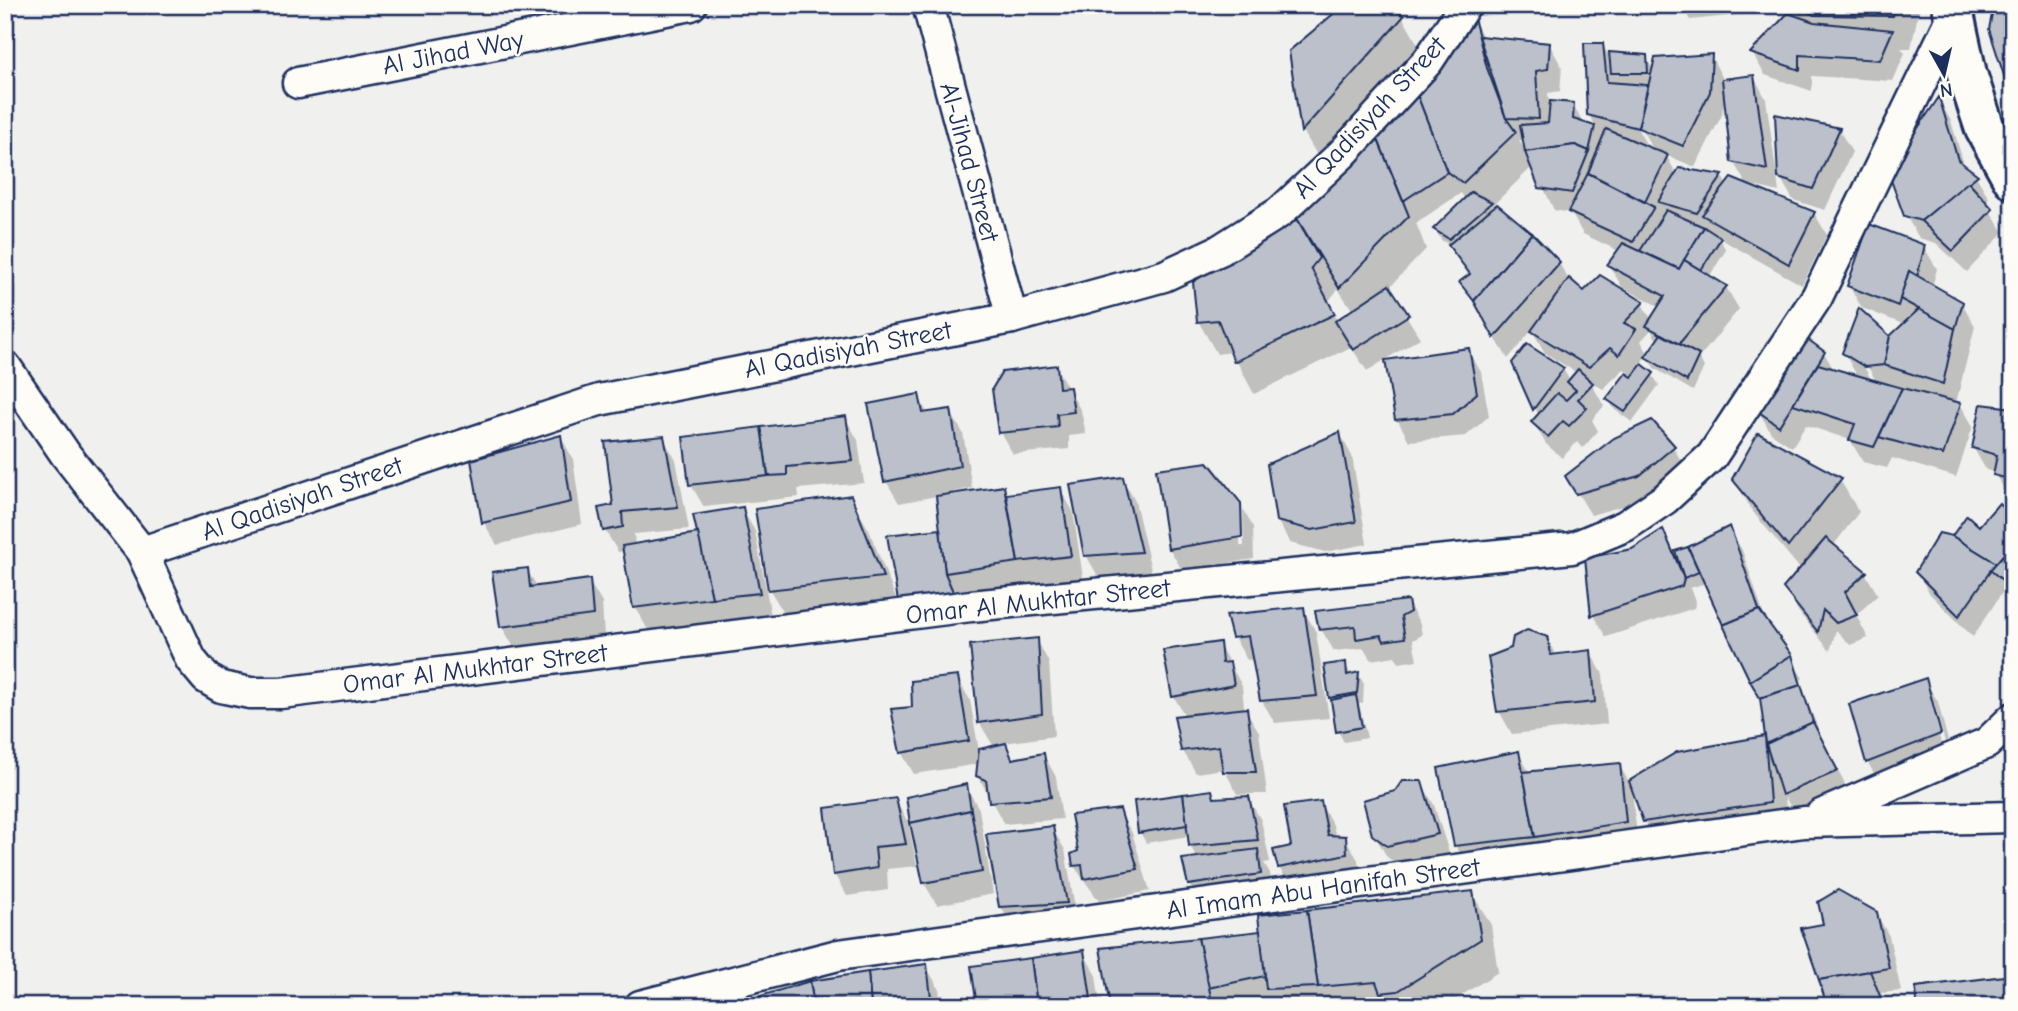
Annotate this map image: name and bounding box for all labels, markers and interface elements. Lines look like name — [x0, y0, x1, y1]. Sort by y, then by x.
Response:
street label: Al Jihad Way — [380, 25, 527, 81]
street label: Al Qadisiyah Street — [1287, 29, 1453, 205]
north arrow — [1910, 38, 1980, 108]
text: N — [1939, 78, 1954, 102]
street label: Al-Jihad Street — [933, 79, 1005, 247]
street label: Al Qadisiyah Street — [742, 315, 956, 385]
street label: Al Qadisiyah Street — [198, 450, 408, 547]
street label: Omar Al Mukhtar Street — [904, 573, 1173, 631]
street label: Omar Al Mukhtar Street — [341, 638, 610, 700]
street label: Al Imam Abu Hanifah Street — [1164, 852, 1483, 926]

